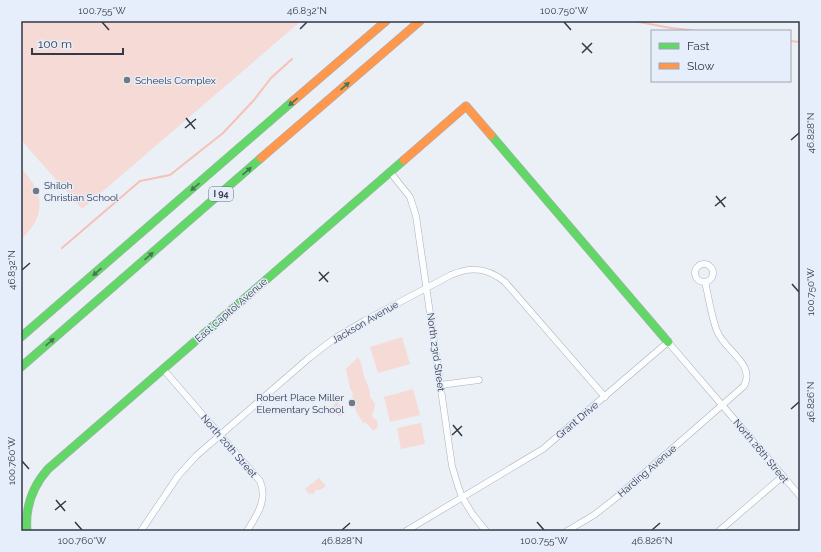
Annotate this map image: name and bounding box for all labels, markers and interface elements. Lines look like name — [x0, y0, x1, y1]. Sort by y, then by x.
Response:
text: 100.755°W — [78, 5, 126, 16]
text: 46.832°N — [287, 5, 327, 16]
text: 100.750°W — [540, 5, 588, 16]
scale bar — [32, 30, 123, 56]
legend — [651, 30, 791, 82]
text: 100 m — [38, 37, 72, 51]
text: Fast — [687, 39, 710, 53]
text: Slow — [687, 59, 714, 73]
marker: Scheels Complex — [122, 75, 132, 85]
place label: Scheels Complex — [135, 75, 216, 86]
one-way arrow — [340, 82, 350, 91]
one-way arrow — [288, 97, 299, 106]
text: 46.828°N — [805, 113, 816, 153]
one-way arrow — [242, 167, 252, 176]
place label: Shiloh Christian School — [44, 180, 119, 203]
one-way arrow — [190, 182, 200, 191]
marker: Shiloh Christian School — [31, 186, 41, 196]
road number: I 94 — [209, 187, 233, 201]
text: 46.832°N — [6, 250, 17, 290]
one-way arrow — [143, 252, 154, 261]
one-way arrow — [91, 267, 102, 276]
text: 100.750°W — [805, 268, 816, 316]
street label: East Capitol Avenue — [193, 276, 269, 344]
street label: Jackson Avenue — [330, 298, 400, 345]
street label: North 23rd Street — [425, 312, 447, 393]
one-way arrow — [45, 337, 56, 346]
text: 46.826°N — [805, 382, 816, 422]
place label: Robert Place Miller Elementary School — [256, 392, 344, 415]
marker: Robert Place Miller Elementary School — [347, 398, 357, 408]
street label: Grant Drive — [554, 399, 600, 441]
street label: North 20th Street — [199, 412, 260, 480]
street label: North 26th Street — [731, 417, 791, 485]
text: 100.760°W — [6, 436, 17, 485]
street label: Harding Avenue — [616, 443, 679, 499]
text: 100.760°W — [58, 535, 107, 546]
text: 46.828°N — [322, 535, 362, 546]
text: 100.755°W — [520, 535, 568, 546]
text: 46.826°N — [632, 535, 672, 546]

